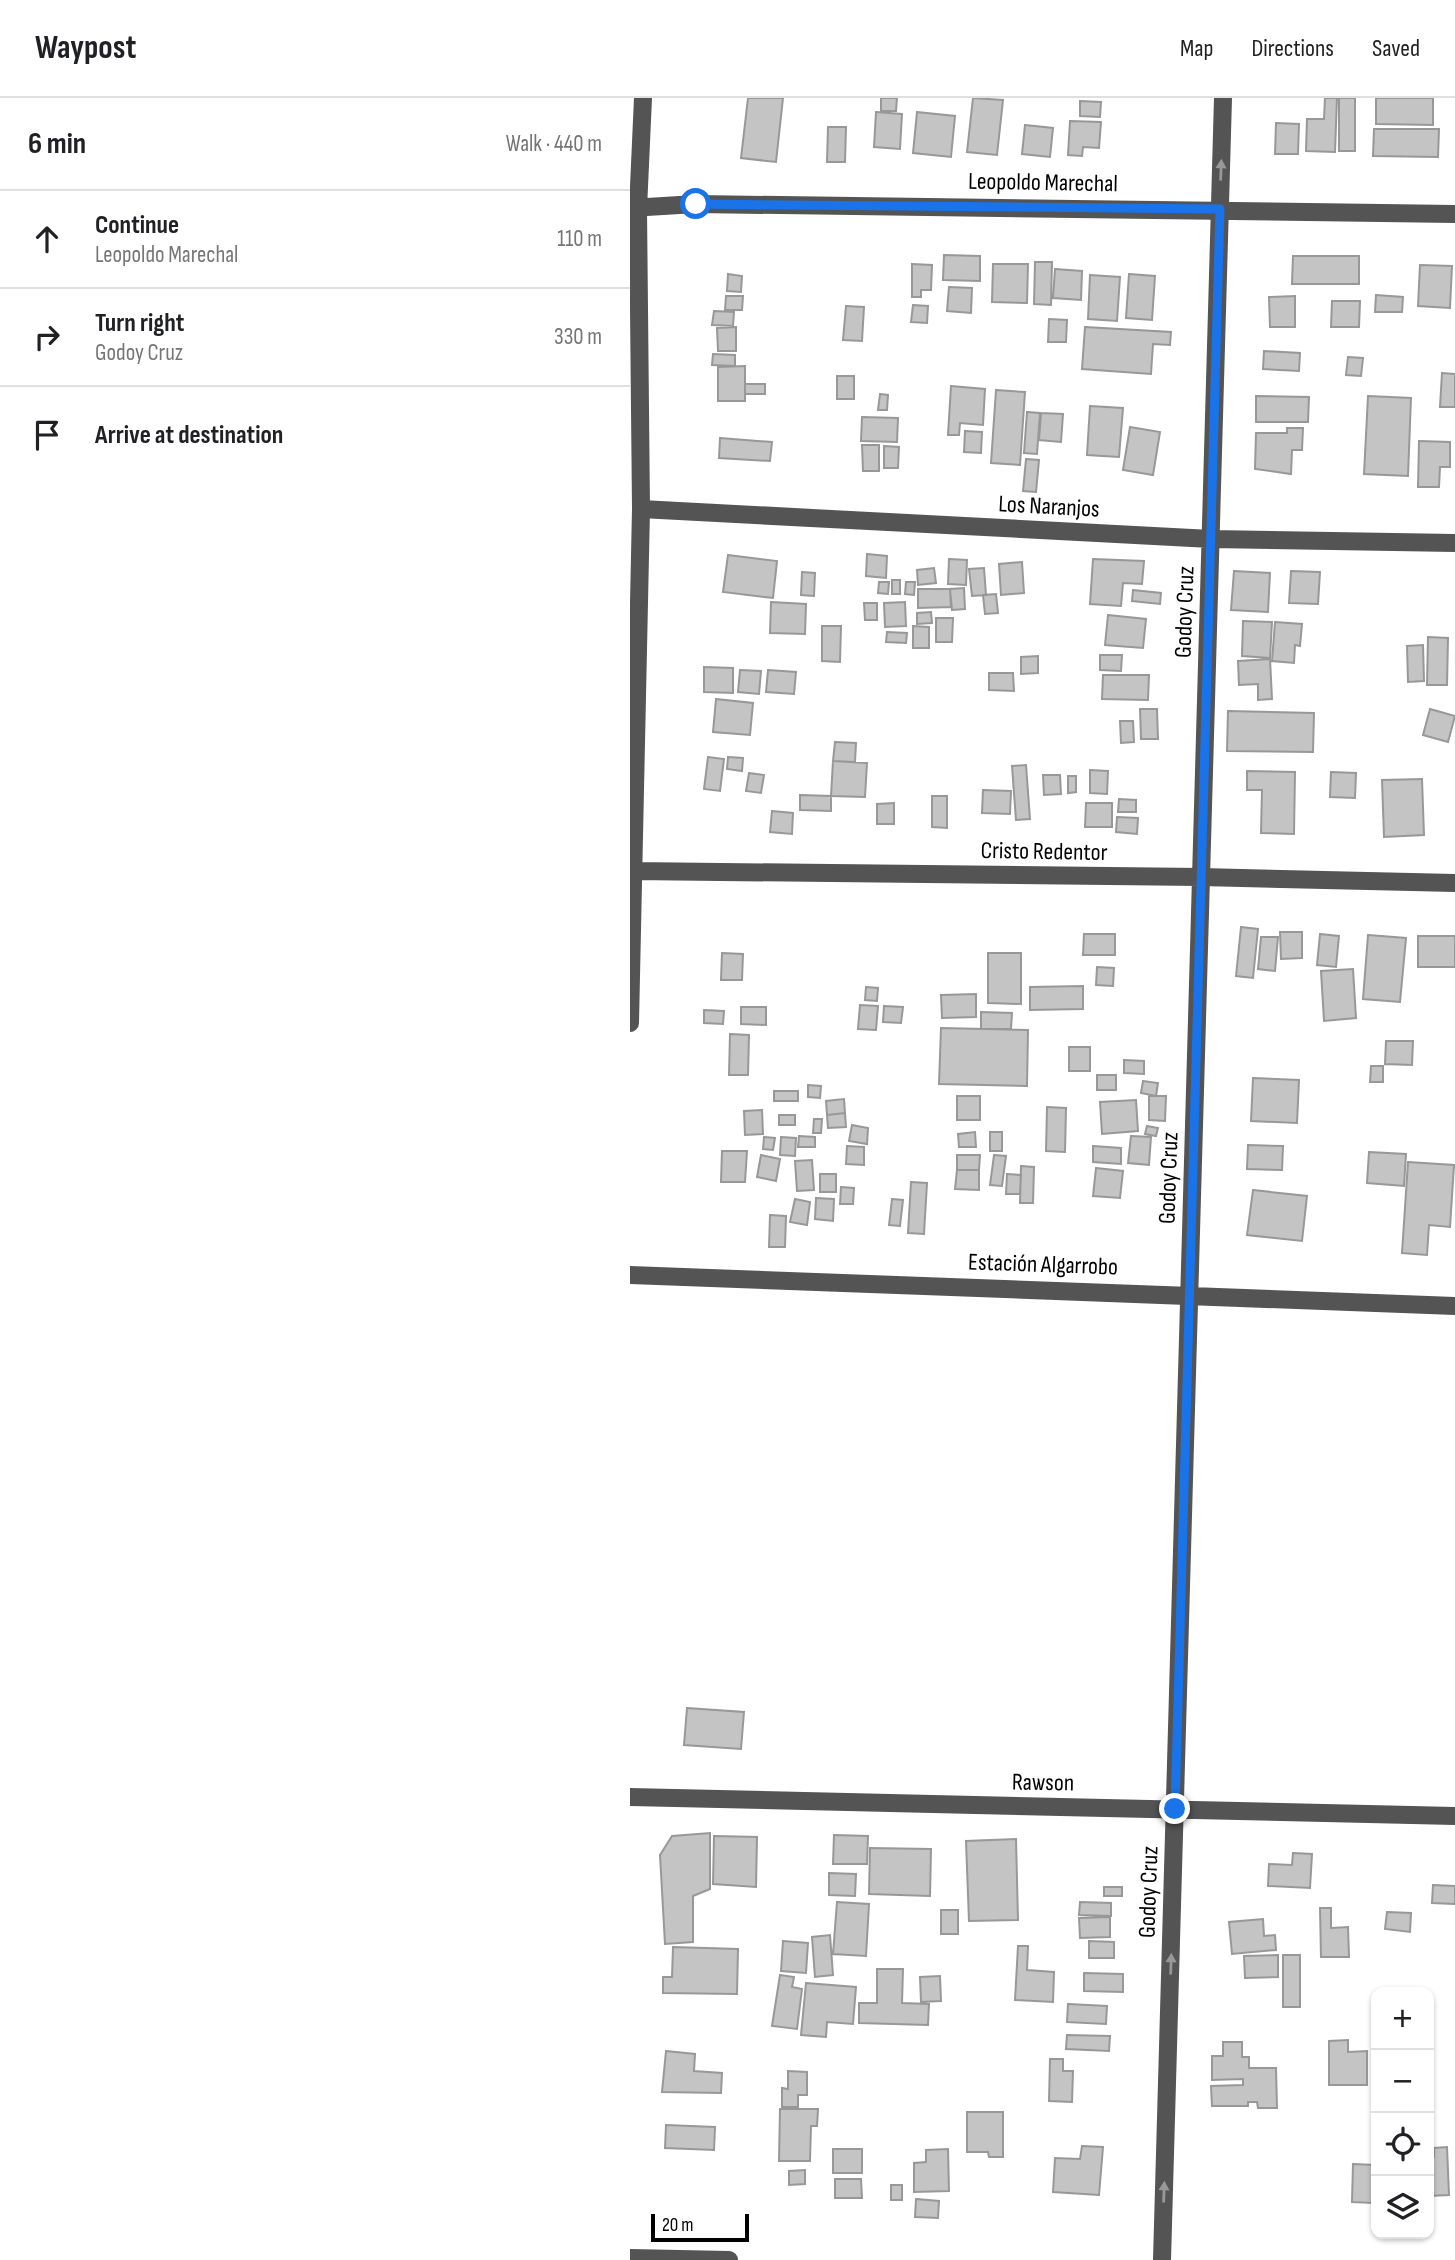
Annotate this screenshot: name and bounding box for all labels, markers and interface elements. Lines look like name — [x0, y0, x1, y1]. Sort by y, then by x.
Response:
text: Waypost — [35, 28, 136, 68]
text: Map — [1180, 34, 1213, 63]
text: Directions — [1251, 34, 1334, 63]
text: Saved — [1372, 34, 1420, 63]
text: 6 min — [28, 126, 86, 162]
text: Walk · 440 m — [506, 130, 602, 158]
one-way arrow — [1215, 158, 1227, 180]
street label: Leopoldo Marechal — [968, 167, 1118, 198]
route start — [680, 188, 711, 219]
text: Continue — [95, 210, 179, 241]
icon: ahead — [28, 220, 66, 258]
text: 110 m — [557, 225, 602, 253]
text: Leopoldo Marechal — [95, 241, 238, 269]
text: Turn right — [95, 308, 184, 339]
icon: right — [28, 318, 66, 356]
text: 330 m — [554, 323, 602, 351]
text: Godoy Cruz — [95, 339, 183, 367]
icon: arrive — [28, 416, 66, 454]
text: Arrive at destination — [95, 420, 283, 451]
street label: Los Naranjos — [998, 489, 1100, 524]
street label: Godoy Cruz — [1168, 565, 1201, 658]
street label: Cristo Redentor — [980, 836, 1108, 867]
street label: Godoy Cruz — [1152, 1131, 1185, 1224]
street label: Estación Algarrobo — [968, 1247, 1118, 1282]
street label: Rawson — [1012, 1767, 1074, 1798]
route end — [1159, 1793, 1190, 1824]
street label: Godoy Cruz — [1132, 1845, 1165, 1938]
one-way arrow — [1165, 1953, 1176, 1975]
map controls — [1371, 1987, 1434, 2239]
button: + — [1371, 1987, 1434, 2050]
button: − — [1371, 2050, 1434, 2113]
button: locate — [1371, 2113, 1434, 2176]
button: layers — [1371, 2176, 1434, 2239]
one-way arrow — [1159, 2181, 1170, 2203]
scale bar — [651, 2211, 749, 2243]
text: 20 m — [662, 2214, 694, 2237]

